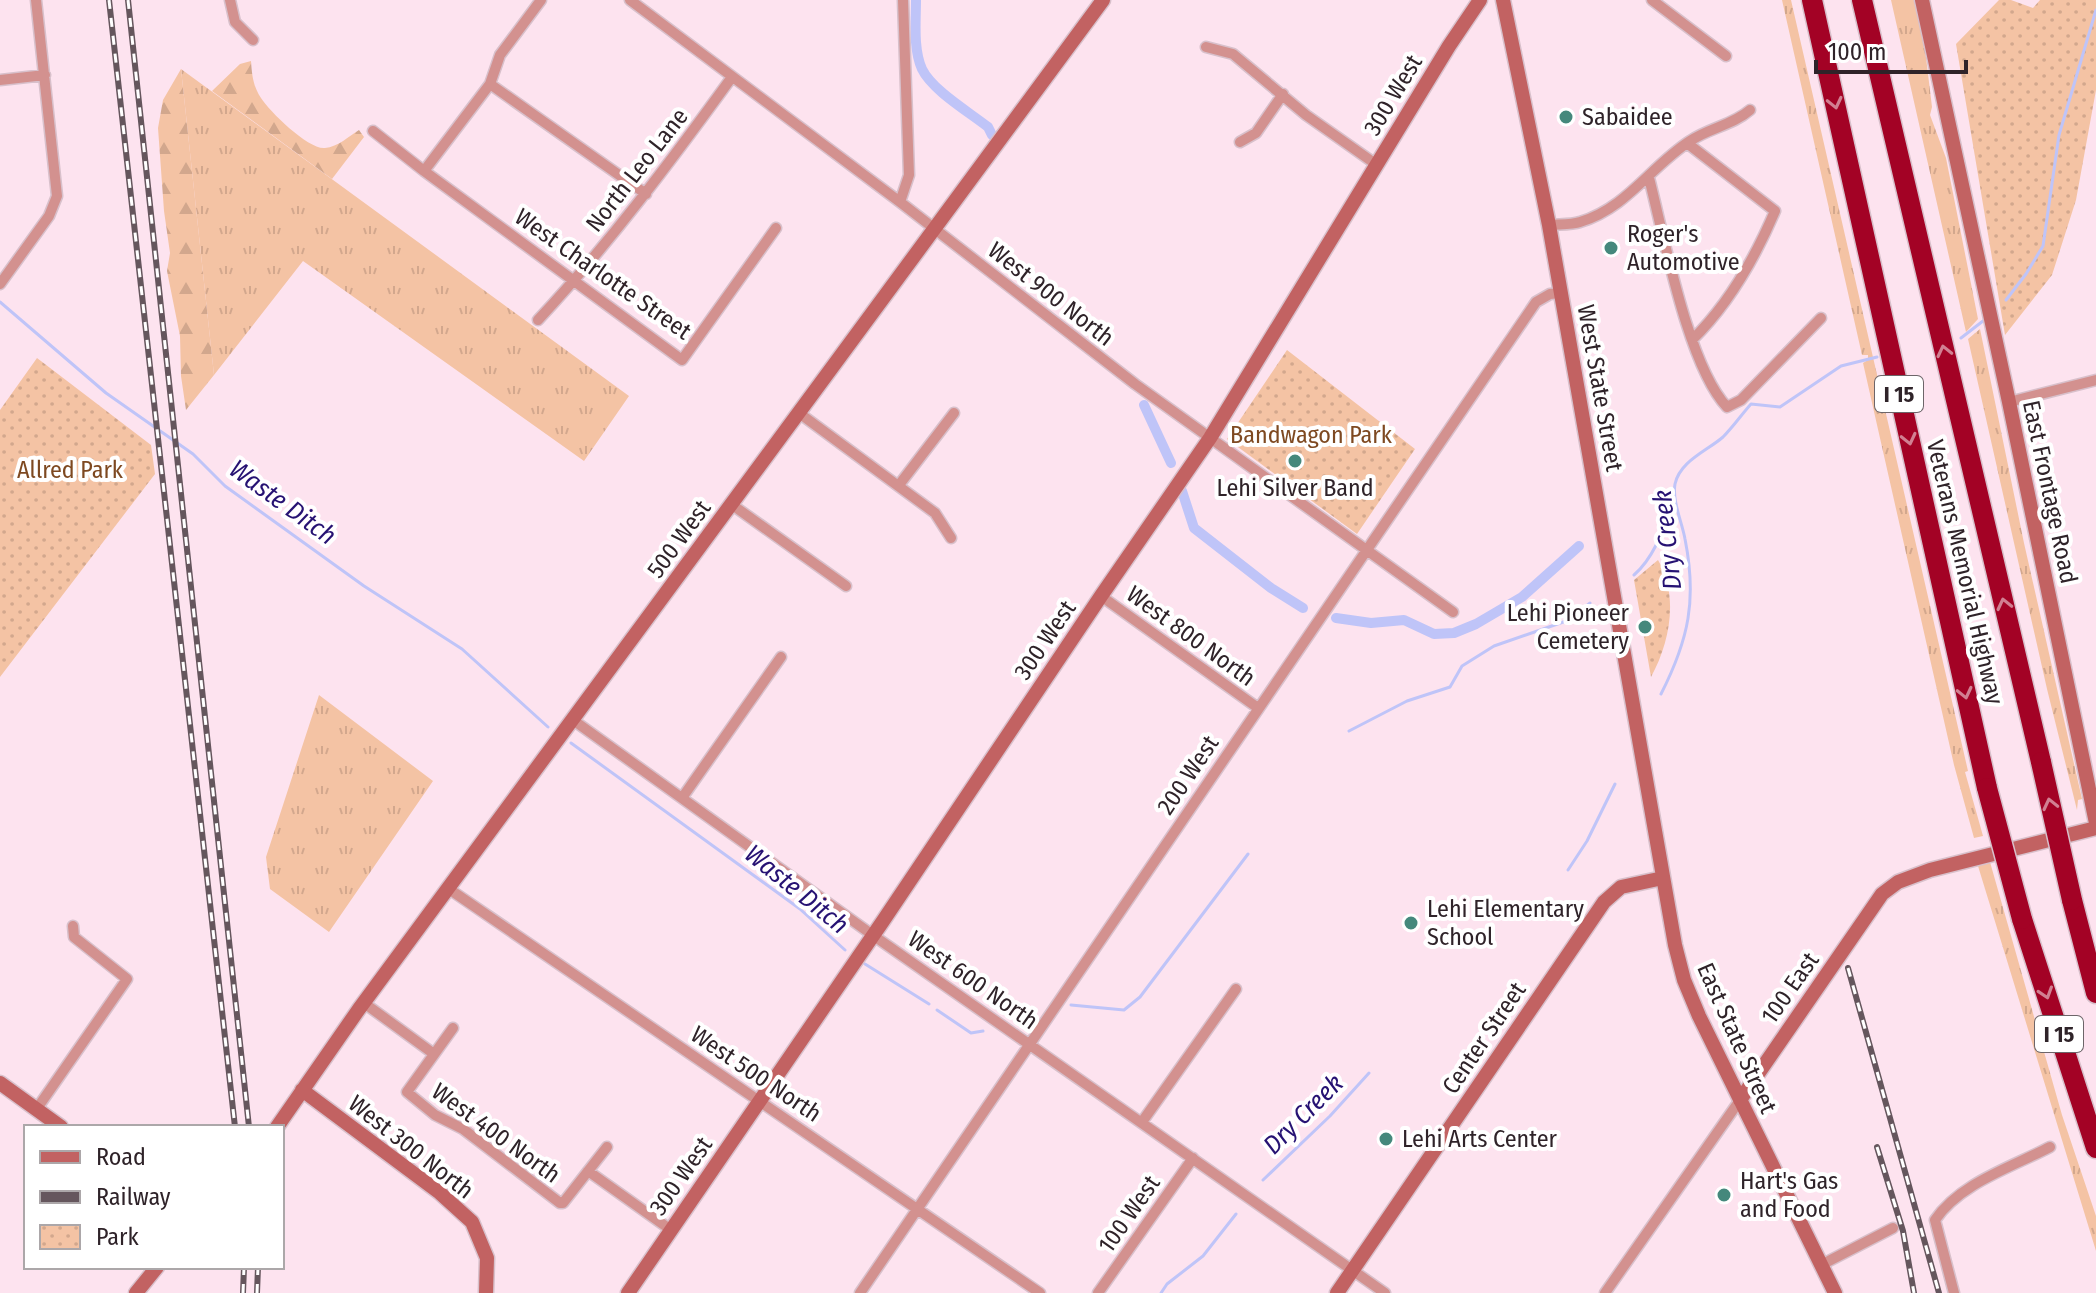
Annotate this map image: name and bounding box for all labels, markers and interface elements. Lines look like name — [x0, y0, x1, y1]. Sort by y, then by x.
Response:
scale bar — [1816, 24, 1966, 74]
text: 100 m — [1828, 38, 1886, 66]
street label: 300 West — [1358, 49, 1428, 140]
one-way arrow — [1826, 96, 1843, 110]
street label: North Leo Lane — [580, 103, 694, 237]
place label: Sabaidee — [1582, 103, 1673, 131]
marker: Sabaidee — [1557, 108, 1575, 126]
street label: West Charlotte Street — [509, 203, 697, 345]
place label: Roger's Automotive — [1627, 220, 1740, 276]
street label: West 900 North — [983, 236, 1119, 352]
marker: Roger's Automotive — [1602, 239, 1620, 257]
street label: West State Street — [1572, 303, 1628, 474]
one-way arrow — [1936, 345, 1953, 359]
road number: I 15 — [1875, 376, 1923, 412]
street label: East Frontage Road — [2017, 398, 2083, 586]
park label: Bandwagon Park — [1230, 421, 1393, 449]
one-way arrow — [1900, 432, 1917, 446]
street label: Veterans Memorial Highway — [1921, 437, 2009, 707]
marker: Lehi Silver Band — [1286, 452, 1304, 470]
water label: Waste Ditch — [223, 453, 342, 551]
park label: Allred Park — [17, 456, 124, 484]
place label: Lehi Silver Band — [1216, 474, 1374, 502]
water label: Dry Creek — [1647, 488, 1688, 591]
street label: 500 West — [641, 495, 717, 583]
street label: West 800 North — [1121, 580, 1261, 692]
street label: 300 West — [1008, 595, 1082, 685]
one-way arrow — [1996, 598, 2013, 612]
place label: Lehi Pioneer Cemetery — [1507, 599, 1630, 655]
marker: Lehi Pioneer Cemetery — [1636, 618, 1654, 636]
one-way arrow — [1956, 686, 1973, 699]
street label: 200 West — [1152, 730, 1225, 820]
one-way arrow — [2042, 797, 2059, 811]
water label: Waste Ditch — [739, 838, 855, 941]
place label: Lehi Elementary School — [1427, 895, 1584, 951]
marker: Lehi Elementary School — [1402, 914, 1420, 932]
street label: West 600 North — [903, 925, 1043, 1035]
street label: 100 East — [1755, 947, 1825, 1029]
street label: East State Street — [1691, 958, 1783, 1118]
street label: Center Street — [1436, 977, 1532, 1099]
one-way arrow — [2037, 986, 2053, 999]
road number: I 15 — [2035, 1016, 2083, 1052]
street label: West 500 North — [686, 1020, 826, 1128]
water label: Dry Creek — [1257, 1068, 1350, 1161]
street label: West 400 North — [426, 1077, 566, 1189]
street label: West 300 North — [343, 1090, 479, 1204]
legend — [24, 1125, 284, 1269]
place label: Lehi Arts Center — [1402, 1125, 1558, 1153]
marker: Lehi Arts Center — [1377, 1130, 1395, 1148]
street label: 300 West — [644, 1131, 718, 1221]
text: Road — [96, 1143, 146, 1171]
place label: Hart's Gas and Food — [1740, 1167, 1838, 1223]
street label: 100 West — [1092, 1170, 1166, 1258]
text: Railway — [96, 1183, 171, 1211]
marker: Hart's Gas and Food — [1715, 1186, 1733, 1204]
text: Park — [96, 1223, 139, 1251]

